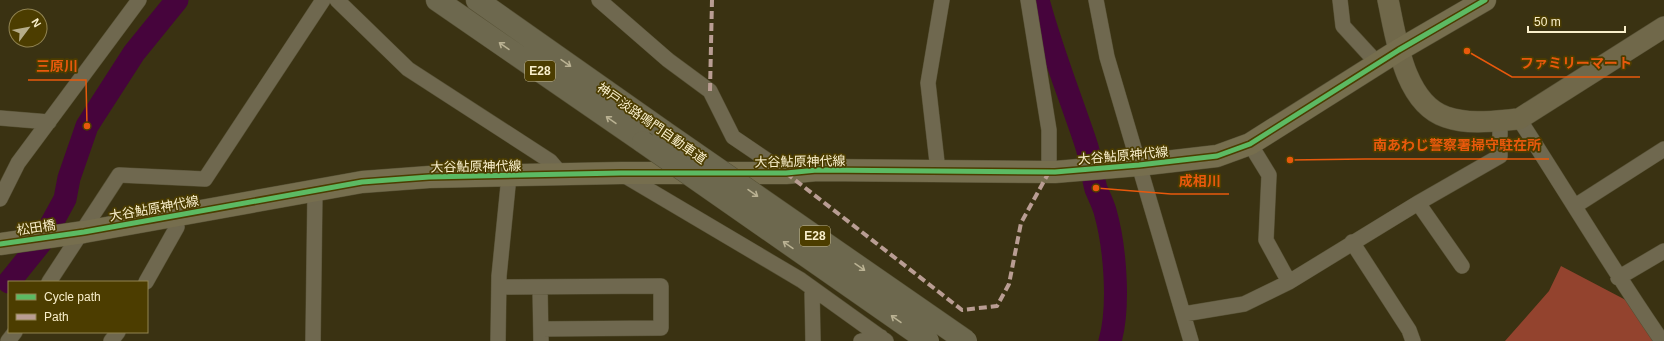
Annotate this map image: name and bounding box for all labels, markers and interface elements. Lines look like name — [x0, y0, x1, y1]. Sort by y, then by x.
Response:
north arrow — [8, 8, 48, 48]
scale bar — [1528, 8, 1625, 34]
text: 50 m — [1534, 15, 1561, 29]
text: N — [29, 16, 44, 29]
one-way arrow — [499, 42, 510, 50]
callout: ファミリーマート — [1512, 51, 1640, 77]
callout: 三原川 — [28, 54, 86, 80]
text: ファミリーマート — [1520, 55, 1632, 71]
text: 三原川 — [36, 58, 78, 74]
one-way arrow — [560, 59, 571, 67]
road number: E28 — [525, 61, 555, 81]
street label: 神戸淡路鳴門自動車道 — [594, 80, 709, 167]
one-way arrow — [606, 116, 617, 124]
callout: 南あわじ警察署掃守駐在所 — [1365, 133, 1549, 159]
text: 南あわじ警察署掃守駐在所 — [1373, 137, 1541, 153]
street label: 大谷鮎原神代線 — [1077, 144, 1169, 167]
street label: 大谷鮎原神代線 — [754, 153, 846, 170]
street label: 大谷鮎原神代線 — [430, 158, 522, 175]
callout: 成相川 — [1171, 168, 1229, 194]
text: 成相川 — [1179, 173, 1221, 189]
one-way arrow — [747, 189, 758, 197]
street label: 大谷鮎原神代線 — [108, 193, 200, 224]
street label: 松田橋 — [16, 217, 57, 238]
road number: E28 — [800, 226, 830, 246]
one-way arrow — [783, 241, 794, 249]
one-way arrow — [854, 263, 865, 271]
legend — [8, 281, 148, 333]
text: Cycle path — [44, 290, 101, 304]
text: Path — [44, 310, 69, 324]
one-way arrow — [890, 315, 901, 323]

